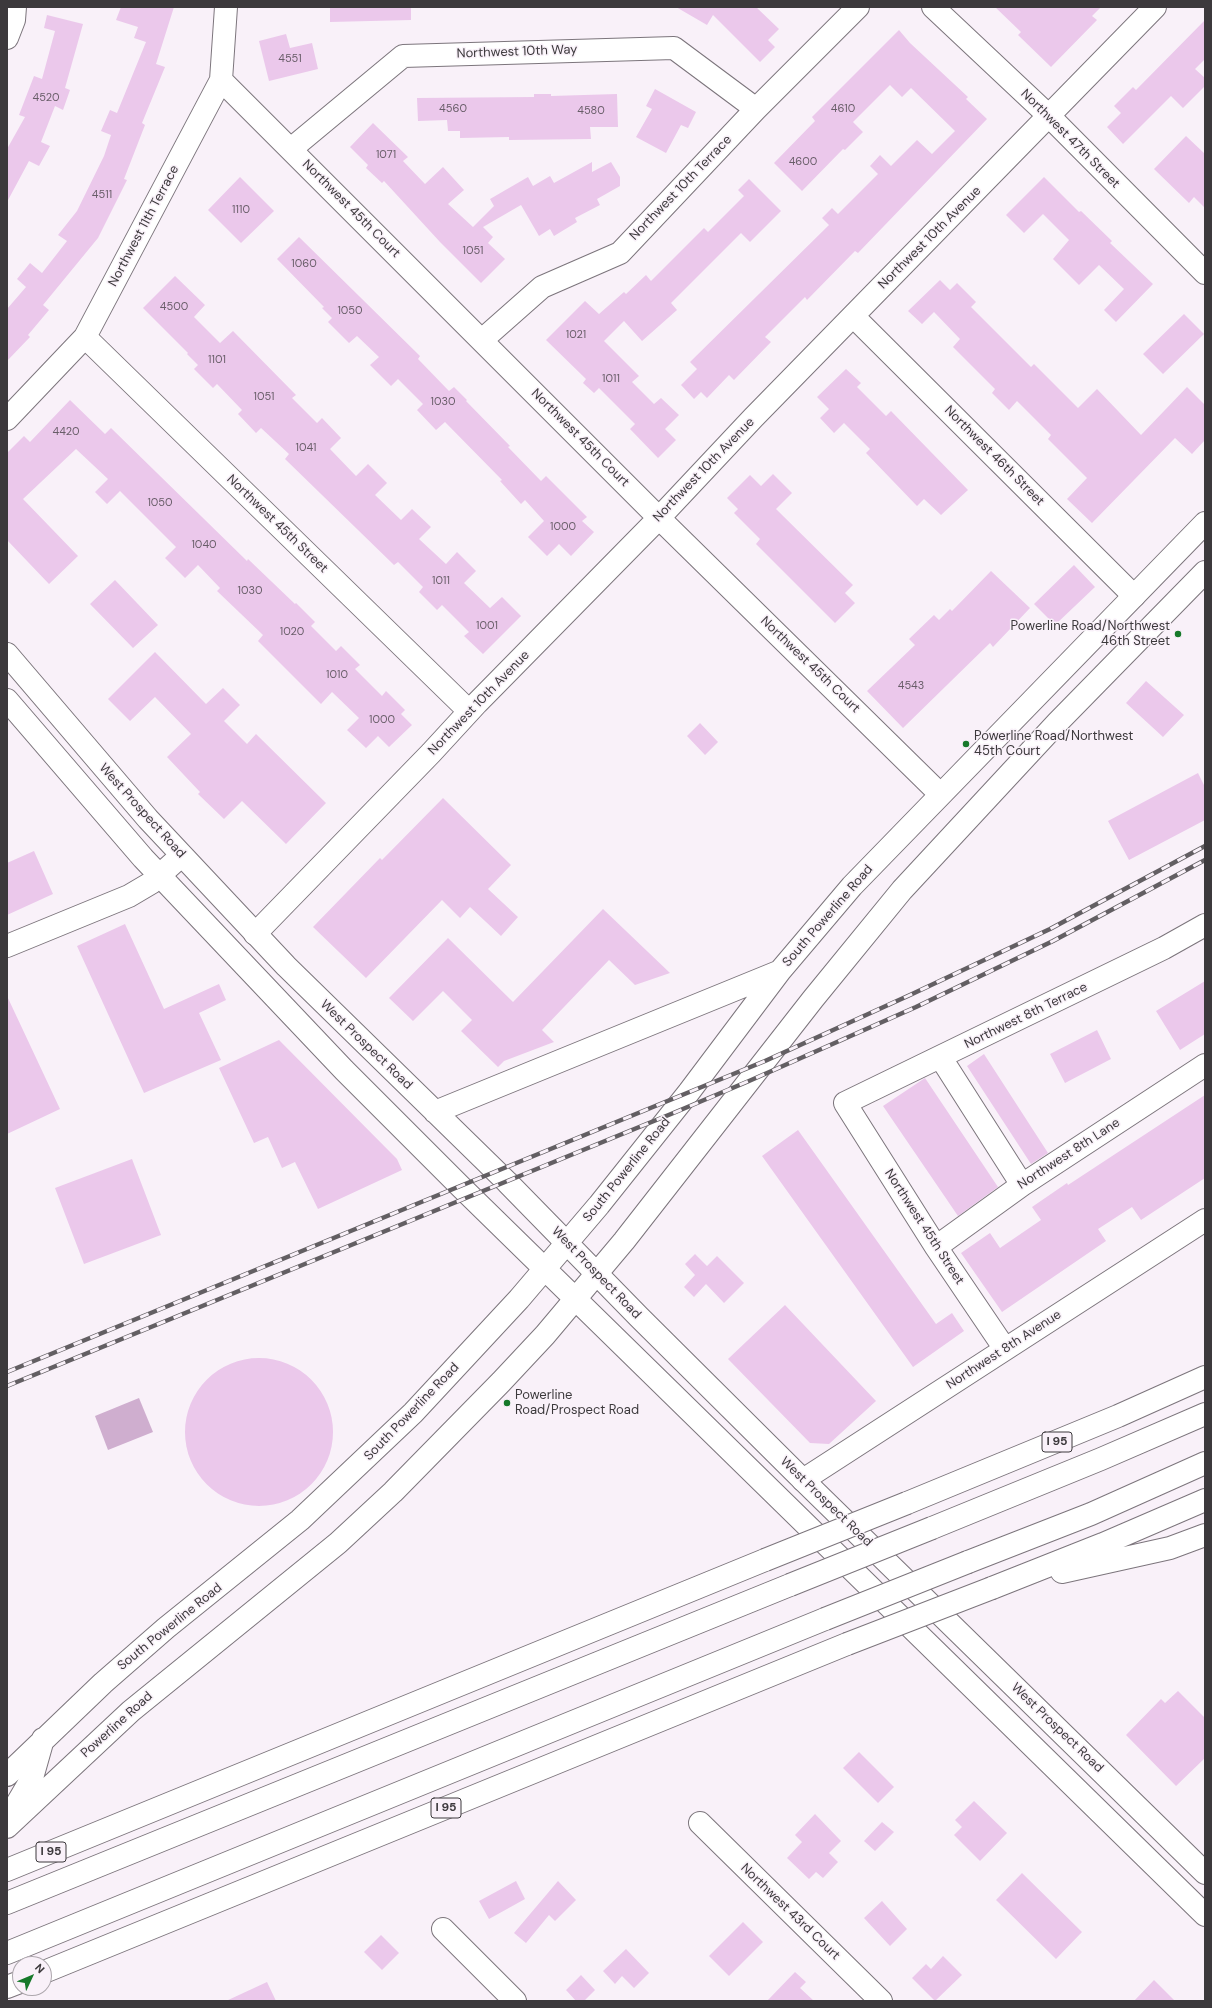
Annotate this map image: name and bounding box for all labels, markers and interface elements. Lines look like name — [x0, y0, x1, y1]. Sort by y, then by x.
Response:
street label: Northwest 10th Way — [456, 42, 578, 62]
house number: 4551 — [278, 52, 302, 66]
street label: Northwest 47th Street — [1017, 86, 1123, 192]
house number: 4520 — [33, 91, 59, 105]
house number: 4560 — [439, 102, 467, 116]
house number: 4610 — [831, 102, 855, 116]
house number: 4580 — [577, 104, 605, 118]
street label: Northwest 10th Terrace — [627, 132, 735, 244]
house number: 1071 — [376, 148, 396, 162]
house number: 4600 — [789, 155, 817, 169]
street label: Northwest 45th Court — [299, 157, 403, 261]
street label: Northwest 11th Terrace — [105, 163, 183, 289]
street label: Northwest 10th Avenue — [875, 183, 985, 293]
house number: 4511 — [92, 188, 112, 202]
house number: 1110 — [232, 203, 250, 217]
house number: 1051 — [462, 244, 484, 258]
house number: 1060 — [291, 257, 317, 271]
house number: 4500 — [160, 300, 188, 314]
house number: 1050 — [337, 304, 363, 318]
house number: 1021 — [566, 328, 586, 342]
house number: 1101 — [208, 353, 226, 367]
house number: 1011 — [602, 372, 620, 386]
street label: Northwest 45th Court — [528, 386, 632, 490]
house number: 1051 — [253, 390, 275, 404]
house number: 1030 — [431, 395, 455, 409]
street label: Northwest 46th Street — [941, 403, 1047, 509]
street label: Northwest 10th Avenue — [650, 415, 758, 525]
house number: 4420 — [52, 425, 80, 439]
house number: 1041 — [295, 441, 317, 455]
street label: Northwest 45th Street — [223, 472, 331, 576]
house number: 1050 — [147, 496, 173, 510]
house number: 1000 — [550, 520, 576, 534]
house number: 1040 — [191, 538, 217, 552]
house number: 1011 — [432, 574, 450, 588]
house number: 1030 — [238, 584, 262, 598]
street label: Northwest 45th Court — [757, 613, 863, 717]
house number: 1001 — [476, 619, 498, 633]
place label: Powerline Road/Northwest 46th Street — [1011, 619, 1170, 650]
house number: 1020 — [280, 625, 304, 639]
marker: Powerline Road/Northwest 46th Street — [1173, 629, 1183, 639]
street label: Northwest 10th Avenue — [425, 648, 533, 758]
house number: 1010 — [326, 668, 348, 682]
house number: 4543 — [898, 679, 924, 693]
house number: 1000 — [369, 713, 395, 727]
place label: Powerline Road/Northwest 45th Court — [974, 729, 1133, 760]
marker: Powerline Road/Northwest 45th Court — [961, 739, 971, 749]
street label: West Prospect Road — [95, 760, 189, 862]
street label: South Powerline Road — [780, 862, 876, 970]
street label: Northwest 8th Terrace — [962, 979, 1090, 1053]
street label: West Prospect Road — [317, 997, 415, 1093]
street label: South Powerline Road — [580, 1115, 674, 1225]
street label: Northwest 8th Lane — [1015, 1115, 1123, 1193]
street label: Northwest 45th Street — [881, 1166, 967, 1288]
street label: West Prospect Road — [548, 1224, 644, 1322]
street label: Northwest 8th Avenue — [944, 1307, 1064, 1393]
street label: South Powerline Road — [361, 1360, 463, 1464]
place label: Powerline Road/Prospect Road — [515, 1388, 639, 1419]
marker: Powerline Road/Prospect Road — [502, 1398, 512, 1408]
road number: I 95 — [1042, 1432, 1072, 1452]
street label: West Prospect Road — [777, 1454, 875, 1550]
street label: South Powerline Road — [115, 1580, 225, 1674]
street label: West Prospect Road — [1008, 1680, 1106, 1776]
street label: Powerline Road — [78, 1689, 156, 1761]
road number: I 95 — [431, 1798, 461, 1818]
road number: I 95 — [36, 1842, 66, 1862]
street label: Northwest 43rd Court — [737, 1861, 843, 1963]
north arrow — [12, 1956, 52, 1996]
text: N — [32, 1961, 48, 1976]

